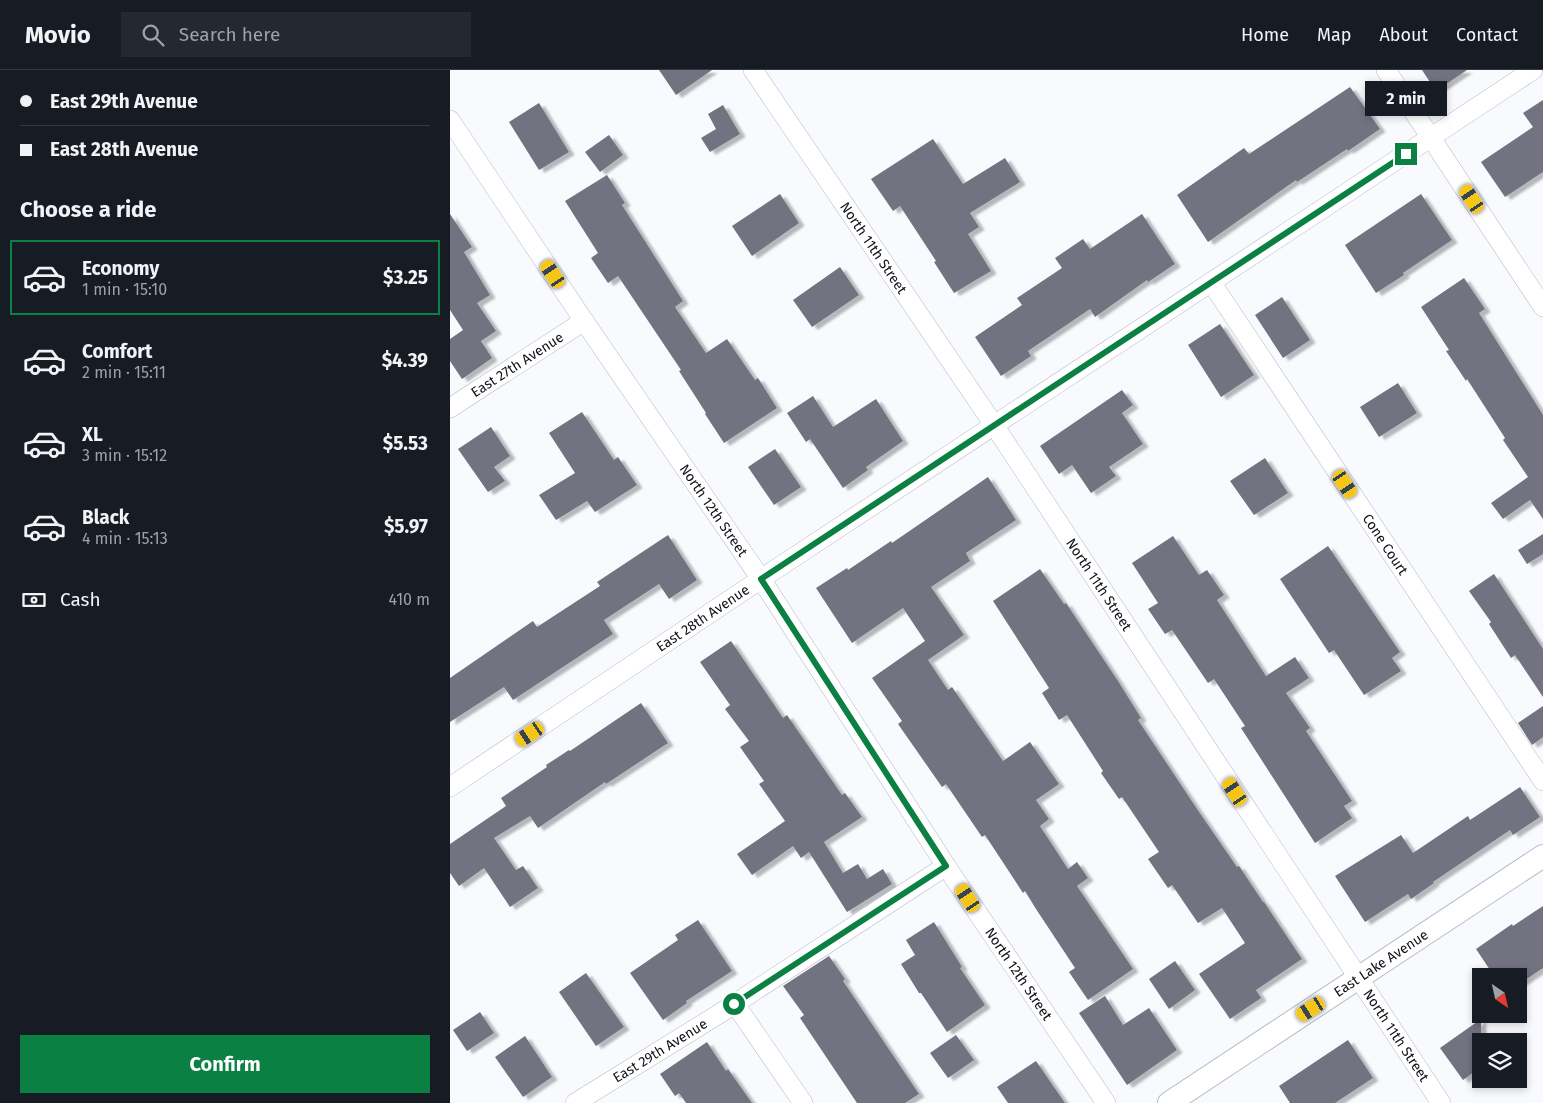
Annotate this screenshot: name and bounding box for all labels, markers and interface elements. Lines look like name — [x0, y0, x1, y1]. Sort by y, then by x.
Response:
search box — [121, 12, 471, 57]
text: Movio — [25, 21, 91, 49]
icon: search — [139, 21, 167, 49]
text: Search here — [179, 23, 280, 46]
text: Home — [1241, 24, 1289, 46]
text: Map — [1317, 24, 1351, 46]
text: About — [1379, 24, 1428, 46]
text: Contact — [1456, 24, 1518, 46]
callout: 2 min — [1365, 82, 1447, 116]
text: 2 min — [1386, 89, 1426, 108]
text: East 29th Avenue — [50, 90, 198, 113]
text: East 28th Avenue — [50, 138, 198, 161]
route end — [1395, 143, 1417, 165]
car — [1457, 182, 1486, 216]
text: Choose a ride — [20, 196, 156, 223]
street label: North 11th Street — [836, 199, 911, 298]
icon: car — [22, 255, 67, 300]
text: Economy — [82, 257, 159, 280]
car — [538, 257, 567, 291]
text: $3.25 — [383, 266, 428, 289]
text: 1 min · 15:10 — [82, 280, 167, 299]
street label: East 27th Avenue — [468, 329, 567, 401]
icon: car — [22, 338, 67, 383]
text: Comfort — [82, 340, 152, 363]
text: $4.39 — [382, 349, 428, 372]
text: 2 min · 15:11 — [82, 363, 166, 382]
icon: car — [22, 421, 67, 466]
text: XL — [82, 423, 103, 446]
text: $5.53 — [383, 432, 428, 455]
text: 3 min · 15:12 — [82, 446, 167, 465]
street label: North 12th Street — [676, 461, 752, 561]
car — [1330, 467, 1359, 501]
icon: car — [22, 504, 67, 549]
text: Black — [82, 506, 129, 529]
street label: Cone Court — [1359, 511, 1412, 579]
text: $5.97 — [384, 515, 428, 538]
text: 4 min · 15:13 — [82, 529, 168, 548]
street label: North 11th Street — [1062, 535, 1136, 635]
street label: East 28th Avenue — [653, 581, 753, 656]
icon: cash — [20, 586, 48, 614]
text: Cash — [60, 588, 101, 611]
text: 410 m — [389, 590, 430, 609]
car — [513, 719, 546, 749]
car — [1220, 775, 1249, 809]
car — [953, 881, 982, 915]
street label: North 12th Street — [981, 925, 1056, 1024]
street label: East Lake Avenue — [1331, 926, 1432, 1001]
north arrow — [1472, 968, 1528, 1022]
map controls — [1472, 968, 1527, 1088]
street label: North 11th Street — [1359, 986, 1433, 1086]
route start — [723, 993, 745, 1015]
car — [1294, 995, 1327, 1023]
street label: East 29th Avenue — [610, 1015, 711, 1086]
button: layers — [1472, 1033, 1527, 1088]
button: Confirm — [20, 1035, 430, 1093]

